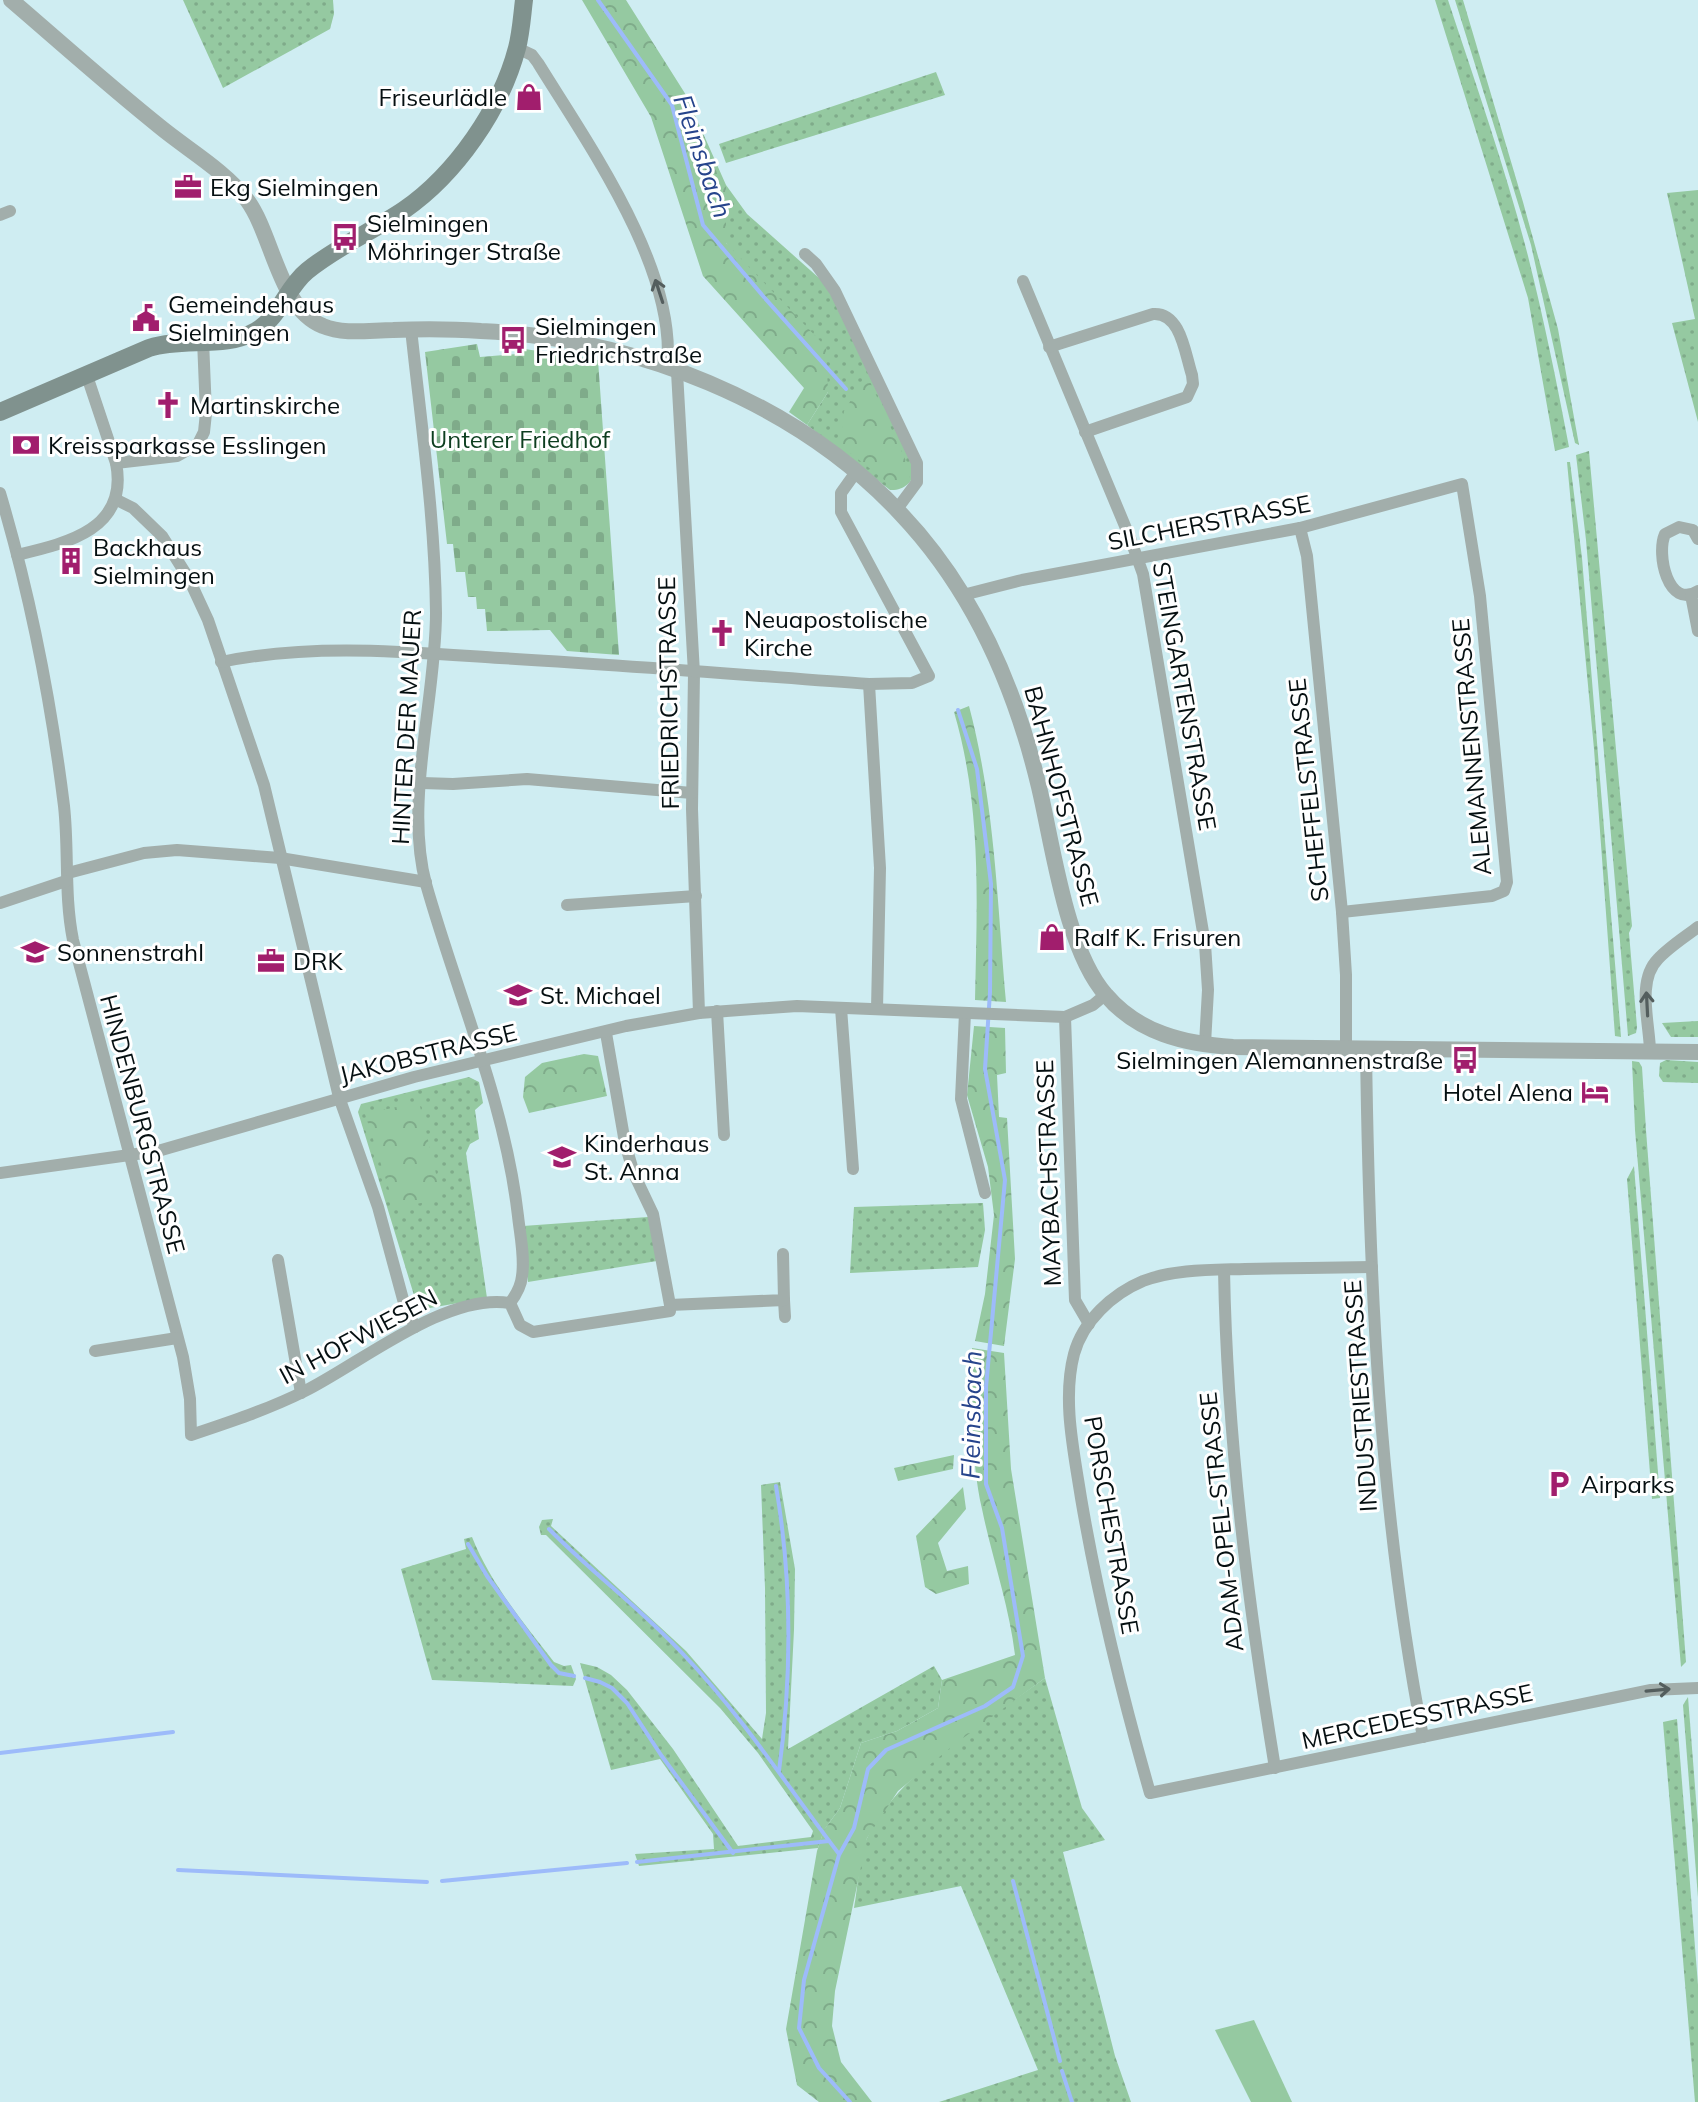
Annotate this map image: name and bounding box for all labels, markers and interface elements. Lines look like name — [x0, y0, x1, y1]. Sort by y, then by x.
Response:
place label: Friseurlädle — [379, 82, 507, 112]
shop icon: Friseurlädle — [514, 82, 544, 112]
water label: Fleinsbach — [666, 90, 740, 222]
office icon: Ekg Sielmingen — [173, 172, 203, 202]
place label: Ekg Sielmingen — [210, 172, 379, 202]
place label: Sielmingen Möhringer Straße — [367, 208, 561, 266]
bus stop icon: Sielmingen Möhringer Straße — [330, 222, 360, 252]
one-way arrow — [650, 279, 665, 304]
place label: Gemeindehaus Sielmingen — [168, 289, 334, 347]
public building icon: Gemeindehaus Sielmingen — [131, 303, 161, 333]
place label: Sielmingen Friedrichstraße — [535, 311, 702, 369]
bus stop icon: Sielmingen Friedrichstraße — [498, 325, 528, 355]
church icon: Martinskirche — [153, 390, 183, 420]
place label: Martinskirche — [190, 390, 340, 420]
park label: Unterer Friedhof — [430, 424, 611, 454]
bank icon: Kreissparkasse Esslingen — [11, 430, 41, 460]
place label: Kreissparkasse Esslingen — [48, 430, 326, 460]
street label: SILCHERSTRASSE — [1105, 488, 1313, 556]
place label: Backhaus Sielmingen — [93, 532, 215, 590]
building icon: Backhaus Sielmingen — [56, 546, 86, 576]
street label: STEINGARTENSTRASSE — [1147, 559, 1223, 833]
street label: FRIEDRICHSTRASSE — [651, 576, 685, 810]
place label: Neuapostolische Kirche — [744, 604, 927, 662]
street label: HINTER DER MAUER — [385, 609, 427, 845]
street label: ALEMANNENSTRASSE — [1445, 617, 1497, 877]
church icon: Neuapostolische Kirche — [707, 618, 737, 648]
street label: SCHEFFELSTRASSE — [1281, 677, 1335, 903]
street label: BAHNHOFSTRASSE — [1018, 683, 1106, 909]
shop icon: Ralf K. Frisuren — [1037, 922, 1067, 952]
place label: Ralf K. Frisuren — [1074, 922, 1241, 952]
school or university icon: Sonnenstrahl — [20, 937, 50, 967]
place label: Sonnenstrahl — [57, 937, 204, 967]
office icon: DRK — [256, 946, 286, 976]
place label: DRK — [293, 946, 344, 976]
school or university icon: St. Michael — [503, 980, 533, 1010]
place label: St. Michael — [540, 980, 661, 1010]
street label: HINDENBURGSTRASSE — [94, 991, 192, 1257]
one-way arrow — [1640, 991, 1655, 1018]
street label: JAKOBSTRASSE — [336, 1016, 520, 1090]
place label: Sielmingen Alemannenstraße — [1116, 1045, 1443, 1075]
bus stop icon: Sielmingen Alemannenstraße — [1450, 1045, 1480, 1075]
street label: MAYBACHSTRASSE — [1029, 1059, 1067, 1287]
place label: Hotel Alena — [1443, 1077, 1573, 1107]
hotel icon: Hotel Alena — [1580, 1077, 1610, 1107]
place label: Kinderhaus St. Anna — [584, 1128, 709, 1186]
school or university icon: Kinderhaus St. Anna — [547, 1142, 577, 1172]
street label: INDUSTRIESTRASSE — [1337, 1279, 1383, 1513]
street label: IN HOFWIESEN — [274, 1282, 442, 1390]
water label: Fleinsbach — [953, 1350, 989, 1480]
street label: ADAM-OPEL-STRASSE — [1192, 1391, 1250, 1653]
street label: PORSCHESTRASSE — [1078, 1414, 1146, 1636]
parking icon: Airparks — [1544, 1469, 1574, 1499]
place label: Airparks — [1581, 1469, 1675, 1499]
street label: MERCEDESSTRASSE — [1299, 1677, 1535, 1755]
one-way arrow — [1644, 1682, 1671, 1697]

